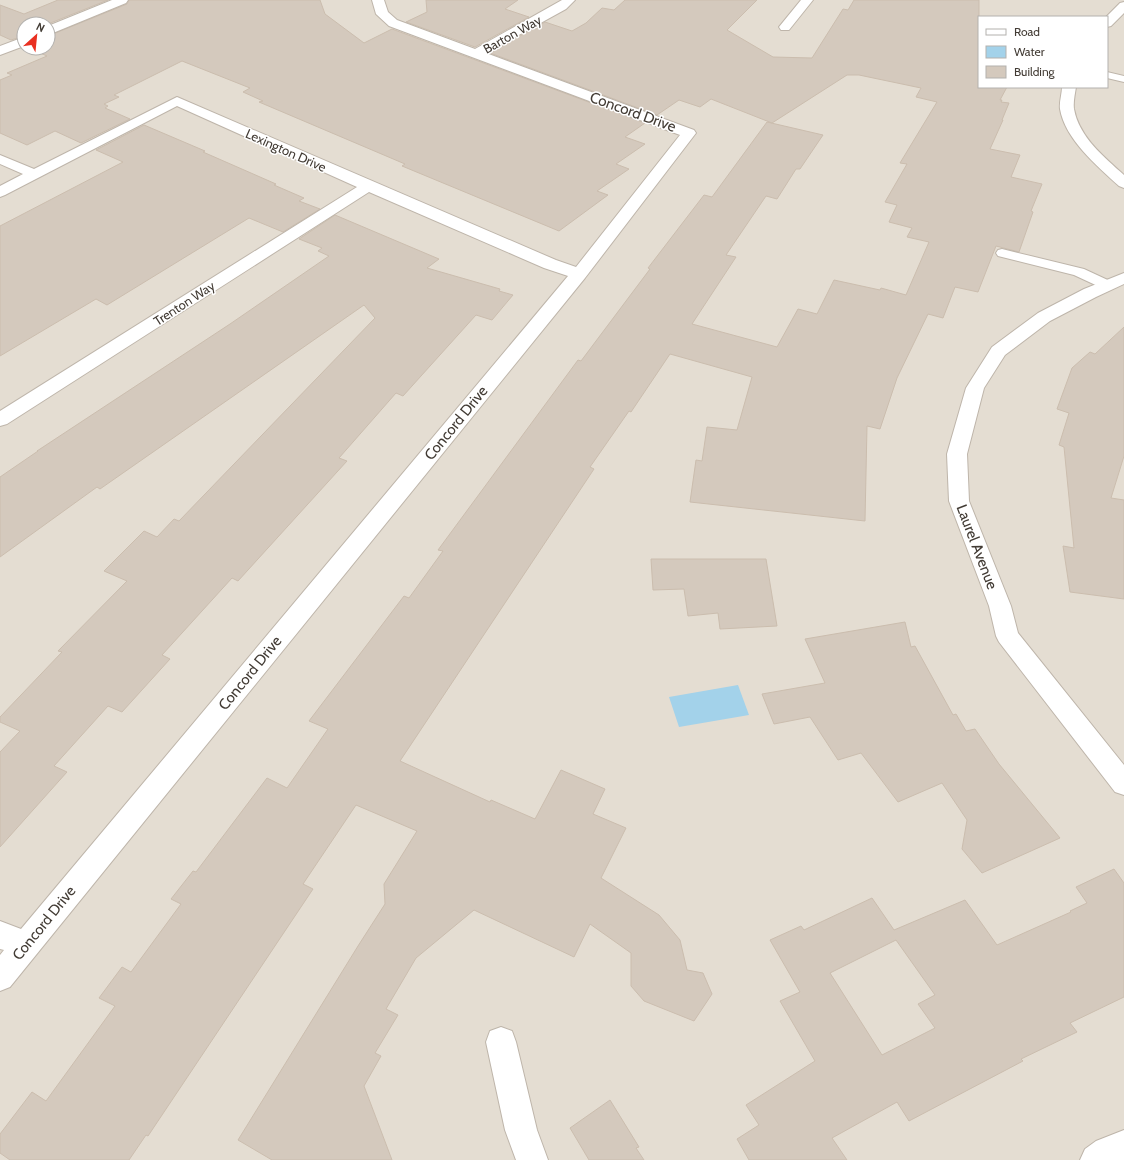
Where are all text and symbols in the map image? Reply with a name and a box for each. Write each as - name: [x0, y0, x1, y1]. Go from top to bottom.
- street label: Barton Way: [480, 11, 544, 57]
- north arrow: [16, 16, 56, 56]
- legend: [978, 16, 1108, 88]
- text: N: [34, 19, 47, 35]
- text: Road: [1014, 24, 1040, 39]
- text: Water: [1014, 44, 1045, 59]
- text: Building: [1014, 64, 1056, 79]
- street label: Concord Drive: [587, 88, 679, 136]
- street label: Lexington Drive: [243, 125, 329, 175]
- street label: Trenton Way: [150, 277, 218, 329]
- street label: Concord Drive: [421, 382, 492, 464]
- street label: Laurel Avenue: [953, 502, 1002, 592]
- street label: Concord Drive: [215, 632, 286, 714]
- street label: Concord Drive: [9, 882, 80, 964]

